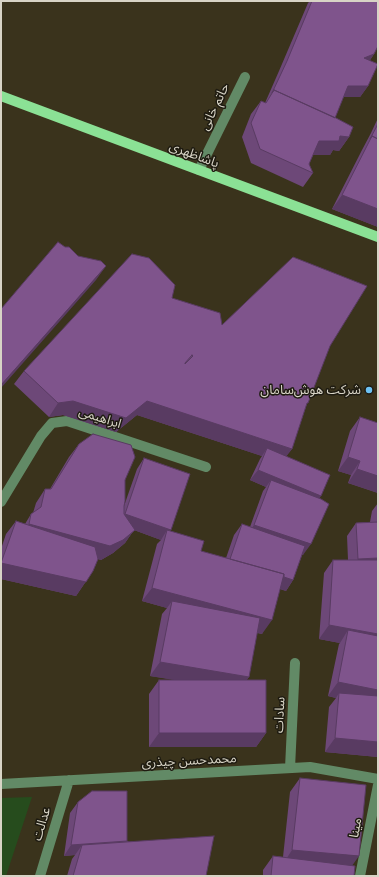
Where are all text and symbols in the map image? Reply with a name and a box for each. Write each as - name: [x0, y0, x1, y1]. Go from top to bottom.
- street label: حاتم خانی: [197, 81, 233, 133]
- street label: پاشاظهری: [167, 138, 221, 172]
- place label: شرکت هوش‌سامان: [260, 382, 361, 398]
- marker: شرکت هوش‌سامان: [364, 385, 374, 395]
- street label: ابراهیمی: [77, 404, 123, 432]
- street label: سادات: [271, 697, 289, 733]
- street label: محمدحسن چیذری: [141, 751, 237, 771]
- street label: عدالت: [30, 805, 54, 843]
- street label: مینا: [346, 817, 366, 839]

